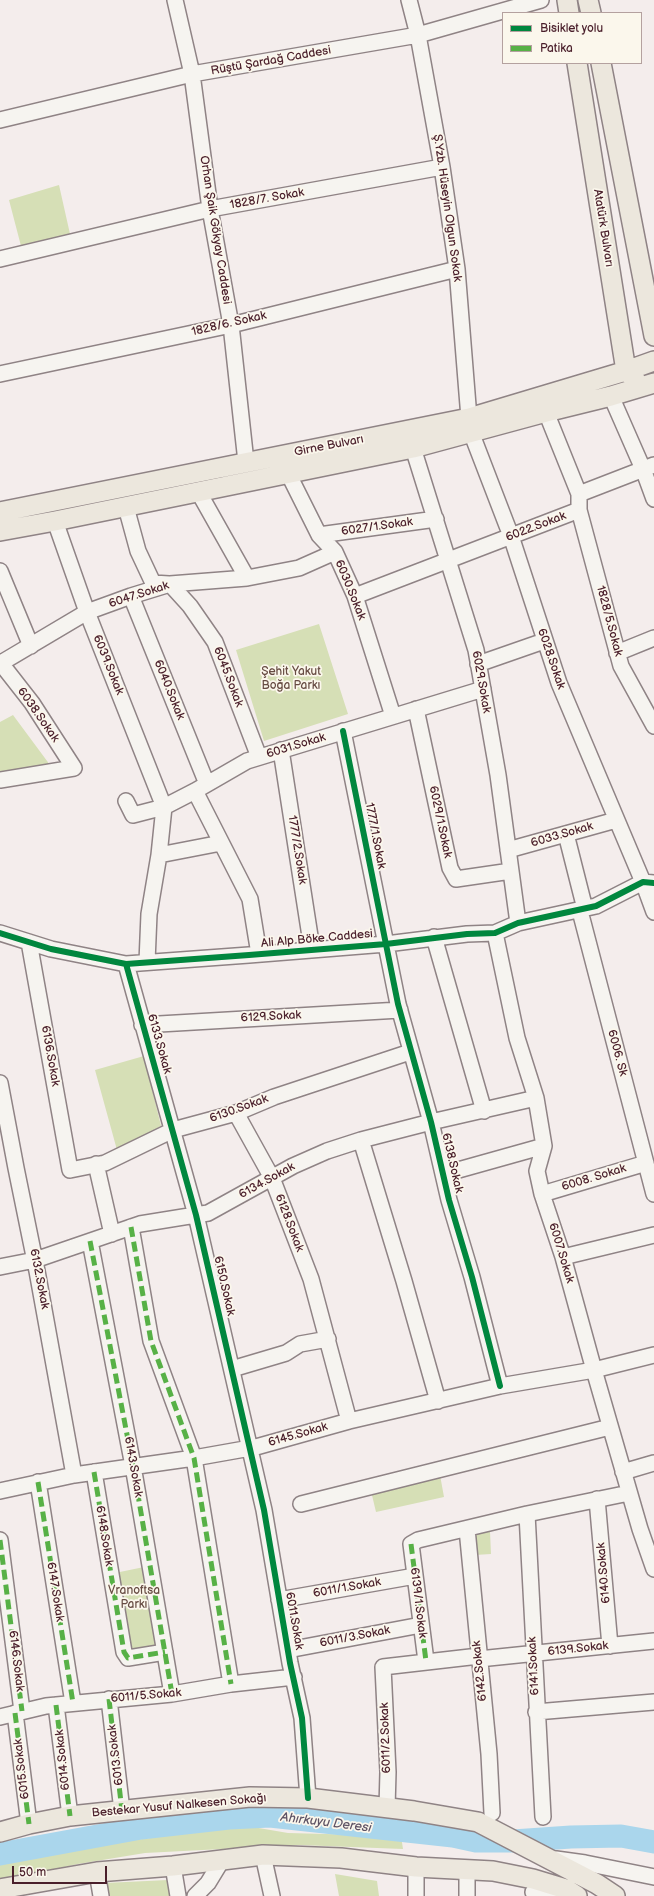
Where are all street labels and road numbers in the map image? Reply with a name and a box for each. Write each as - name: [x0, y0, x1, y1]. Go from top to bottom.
- street label: Rüştü Şardağ Caddesi: [210, 43, 332, 79]
- street label: Ş.Yzb. Hüseyin Olgun Sokak: [430, 133, 464, 283]
- street label: Orhan Şaik Gökyay Caddesi: [196, 155, 234, 305]
- street label: 1828/7. Sokak: [229, 185, 305, 213]
- street label: Atatürk Bulvarı: [590, 188, 616, 268]
- street label: 1828/6. Sokak: [190, 308, 268, 340]
- street label: Girne Bulvarı: [293, 432, 365, 460]
- street label: 6022.Sokak: [504, 509, 568, 545]
- street label: 6027/1.Sokak: [340, 515, 414, 539]
- street label: 6030.Sokak: [331, 558, 369, 622]
- street label: 6047.Sokak: [107, 579, 171, 611]
- street label: 1828/5.Sokak: [593, 584, 625, 658]
- street label: 6028.Sokak: [534, 627, 568, 691]
- street label: 6039.Sokak: [89, 633, 127, 697]
- street label: 6045.Sokak: [210, 645, 246, 709]
- street label: 6029.Sokak: [468, 650, 494, 714]
- street label: 6040.Sokak: [150, 658, 188, 722]
- street label: 6038.Sokak: [14, 685, 62, 745]
- street label: 6031.Sokak: [265, 730, 327, 762]
- street label: 6029/1.Sokak: [425, 785, 455, 859]
- street label: 1777/1.Sokak: [362, 802, 388, 870]
- street label: 1777/2.Sokak: [284, 815, 310, 885]
- street label: 6033.Sokak: [529, 819, 595, 851]
- street label: Ali Alp Böke Caddesi: [260, 927, 374, 951]
- street label: 6129.Sokak: [240, 1008, 302, 1026]
- street label: 6133.Sokak: [144, 1012, 174, 1076]
- street label: 6136.Sokak: [38, 1024, 62, 1088]
- street label: 6006. Sk: [604, 1028, 630, 1078]
- street label: 6130.Sokak: [208, 1092, 270, 1126]
- street label: 6138.Sokak: [438, 1132, 466, 1194]
- street label: 6134.Sokak: [237, 1160, 297, 1202]
- street label: 6008. Sokak: [560, 1161, 628, 1195]
- street label: 6128.Sokak: [271, 1192, 307, 1254]
- street label: 6007.Sokak: [545, 1221, 577, 1285]
- street label: 6132.Sokak: [26, 1248, 52, 1310]
- street label: 6150.Sokak: [210, 1255, 238, 1317]
- street label: 6145.Sokak: [267, 1420, 329, 1450]
- street label: 6143.Sokak: [121, 1435, 145, 1499]
- street label: 6148.Sokak: [92, 1505, 116, 1567]
- street label: 6140.Sokak: [594, 1542, 614, 1604]
- street label: 6147.Sokak: [43, 1561, 67, 1623]
- street label: 6139/1.Sokak: [407, 1567, 429, 1639]
- street label: 6011/1.Sokak: [312, 1575, 382, 1601]
- street label: 6011.Sokak: [282, 1591, 306, 1651]
- street label: 6011/3.Sokak: [319, 1623, 391, 1651]
- street label: 6146.Sokak: [5, 1630, 27, 1692]
- street label: 6141.Sokak: [525, 1636, 543, 1696]
- street label: 6139.Sokak: [547, 1639, 609, 1659]
- street label: 6142.Sokak: [470, 1640, 490, 1702]
- street label: 6011/5.Sokak: [110, 1686, 182, 1706]
- street label: 6011/2.Sokak: [378, 1702, 394, 1774]
- street label: 6013.Sokak: [105, 1724, 127, 1786]
- street label: 6014.Sokak: [53, 1729, 73, 1791]
- street label: 6015.Sokak: [11, 1738, 33, 1800]
- street label: Bestekar Yusuf Nalkesen Sokağı: [91, 1791, 267, 1821]

